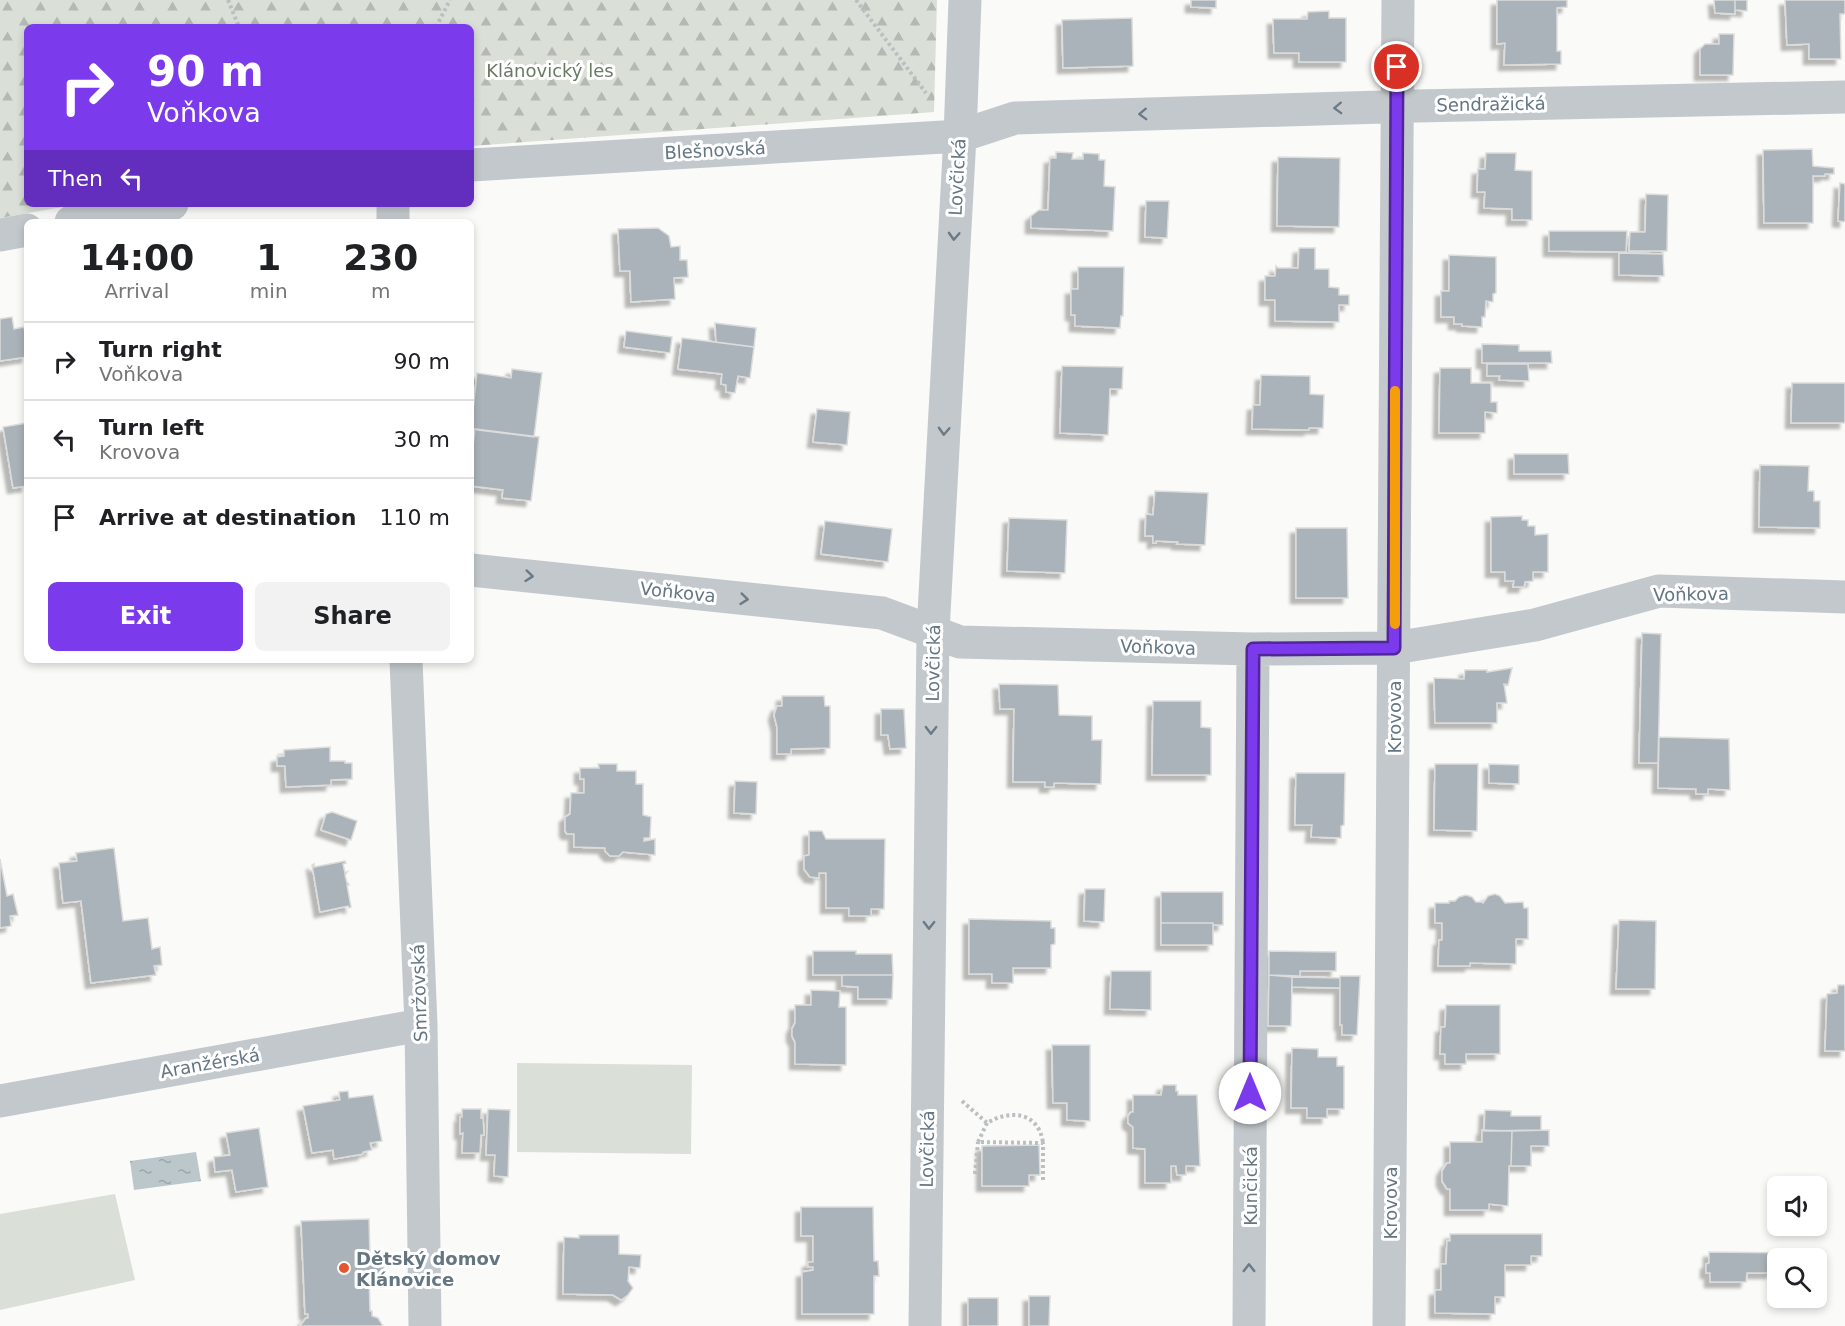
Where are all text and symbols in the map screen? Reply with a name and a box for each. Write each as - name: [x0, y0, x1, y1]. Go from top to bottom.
- pin: [1371, 41, 1422, 92]
- text: 90 m: [147, 47, 264, 96]
- icon: right: [48, 48, 126, 126]
- icon: arrive: [1380, 50, 1413, 83]
- park label: Klánovický les: [486, 60, 614, 81]
- street label: Sendražická: [1436, 93, 1546, 115]
- text: Voňkova: [147, 97, 261, 128]
- one-way arrow: [1333, 102, 1342, 114]
- one-way arrow: [1139, 107, 1148, 120]
- street label: Blešnovská: [664, 137, 766, 163]
- street label: Lovčická: [944, 138, 970, 216]
- icon: left: [115, 162, 148, 195]
- text: Then: [48, 166, 103, 191]
- one-way arrow: [948, 231, 961, 240]
- text: 14:00: [80, 237, 194, 278]
- text: 1: [256, 237, 281, 278]
- text: 230: [343, 237, 418, 278]
- text: Arrival: [104, 279, 169, 303]
- text: min: [250, 279, 288, 303]
- text: m: [371, 279, 391, 303]
- text: Turn right: [99, 337, 222, 362]
- icon: right: [48, 345, 81, 378]
- text: 90 m: [394, 349, 450, 374]
- text: Voňkova: [99, 362, 183, 386]
- text: Turn left: [99, 415, 204, 440]
- icon: left: [48, 423, 81, 456]
- one-way arrow: [937, 426, 950, 435]
- text: 30 m: [394, 427, 450, 452]
- text: Krovova: [99, 440, 180, 464]
- icon: arrive: [48, 501, 81, 534]
- text: Arrive at destination: [99, 505, 356, 530]
- text: 110 m: [380, 505, 450, 530]
- one-way arrow: [525, 570, 534, 582]
- street label: Voňkova: [639, 578, 717, 606]
- button: Exit: [48, 582, 243, 651]
- button: Share: [255, 582, 450, 651]
- street label: Voňkova: [1653, 583, 1729, 605]
- one-way arrow: [739, 592, 749, 605]
- street label: Lovčická: [922, 624, 944, 702]
- street label: Voňkova: [1120, 635, 1196, 659]
- street label: Krovova: [1384, 680, 1405, 754]
- one-way arrow: [925, 726, 938, 735]
- one-way arrow: [923, 921, 935, 930]
- street label: Smržovská: [407, 944, 431, 1042]
- street label: Aranžérská: [159, 1044, 261, 1082]
- position arrow: [1218, 1061, 1282, 1125]
- street label: Lovčická: [916, 1110, 938, 1188]
- street label: Kunčická: [1240, 1146, 1261, 1226]
- street label: Krovova: [1380, 1166, 1401, 1240]
- map controls: [1767, 1176, 1827, 1308]
- button: sound: [1767, 1176, 1827, 1236]
- place label: Dětský domov Klánovice: [356, 1248, 501, 1290]
- button: search: [1767, 1248, 1827, 1308]
- marker: Dětský domov Klánovice: [337, 1261, 351, 1275]
- one-way arrow: [1243, 1263, 1255, 1272]

